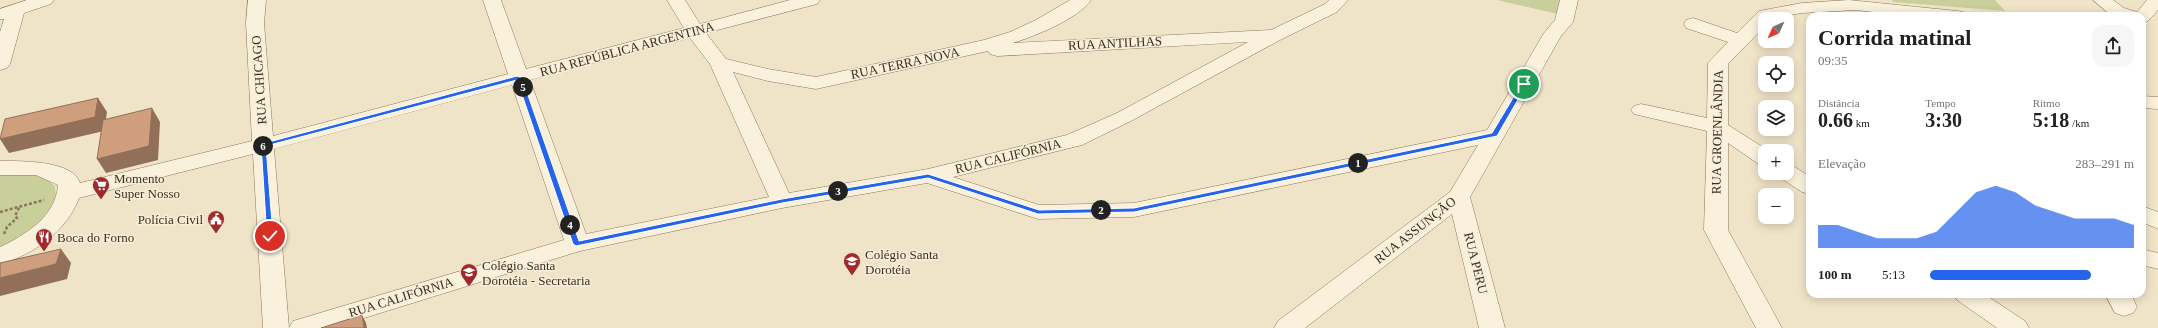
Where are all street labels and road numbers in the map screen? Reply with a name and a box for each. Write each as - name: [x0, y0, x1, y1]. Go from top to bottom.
- street label: RUA REPÚBLICA ARGENTINA: [538, 18, 716, 80]
- street label: RUA ANTILHAS: [1068, 33, 1162, 53]
- street label: RUA CHICAGO: [248, 35, 270, 125]
- street label: RUA TERRA NOVA: [849, 44, 961, 82]
- street label: RUA GROENLÂNDIA: [1708, 69, 1726, 194]
- street label: RUA CALIFÓRNIA: [953, 135, 1063, 176]
- street label: RUA ASSUNÇÃO: [1371, 194, 1459, 266]
- street label: RUA PERU: [1461, 231, 1491, 296]
- street label: RUA CALIFÓRNIA: [347, 274, 456, 320]

